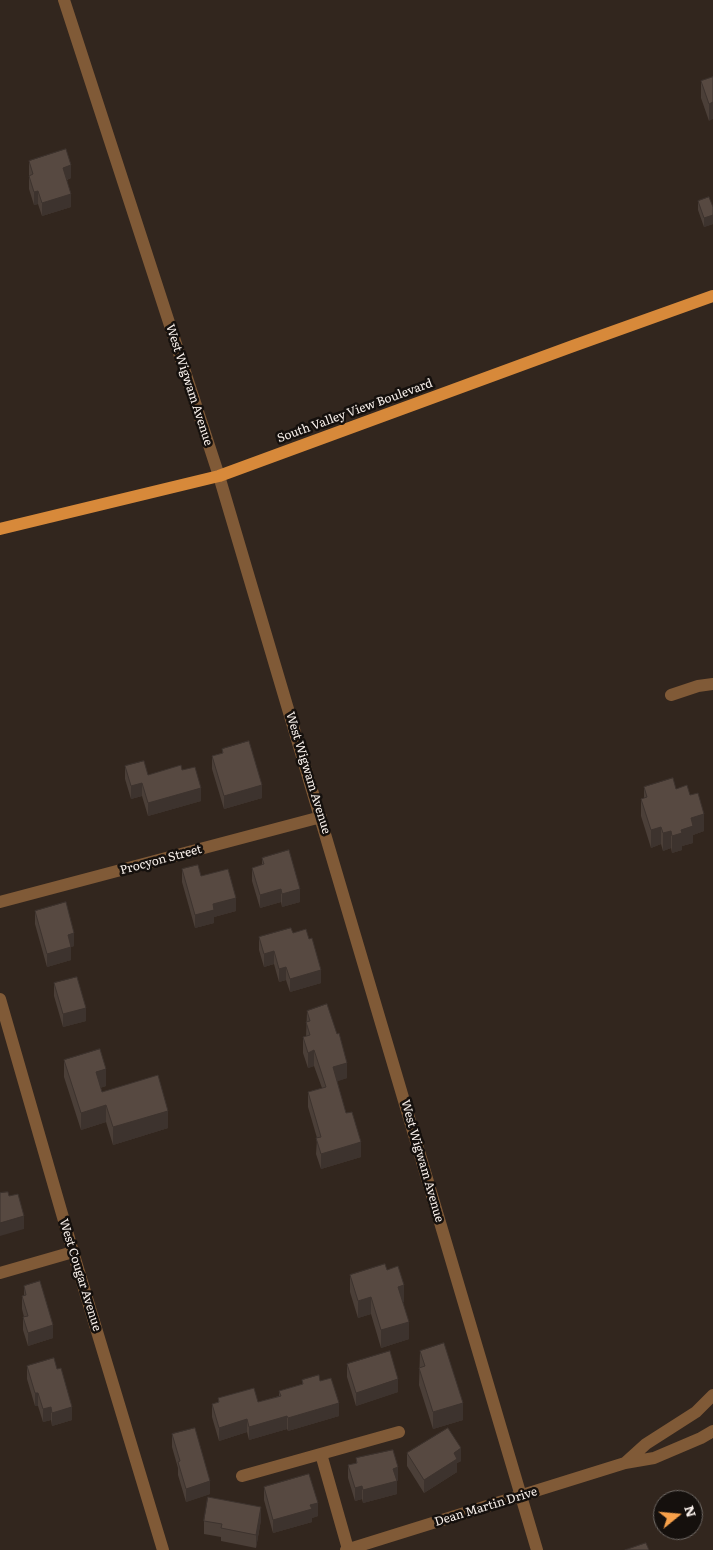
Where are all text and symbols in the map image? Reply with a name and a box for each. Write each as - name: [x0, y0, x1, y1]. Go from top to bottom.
- street label: West Wigwam Avenue: [163, 322, 215, 448]
- street label: South Valley View Boulevard: [275, 376, 435, 446]
- street label: West Wigwam Avenue: [283, 710, 333, 836]
- street label: Procyon Street: [119, 842, 203, 878]
- street label: West Wigwam Avenue: [398, 1098, 446, 1224]
- street label: West Cougar Avenue: [56, 1217, 104, 1333]
- street label: Dean Martin Drive: [433, 1485, 539, 1529]
- north arrow: [653, 1490, 703, 1540]
- text: N: [680, 1502, 703, 1519]

